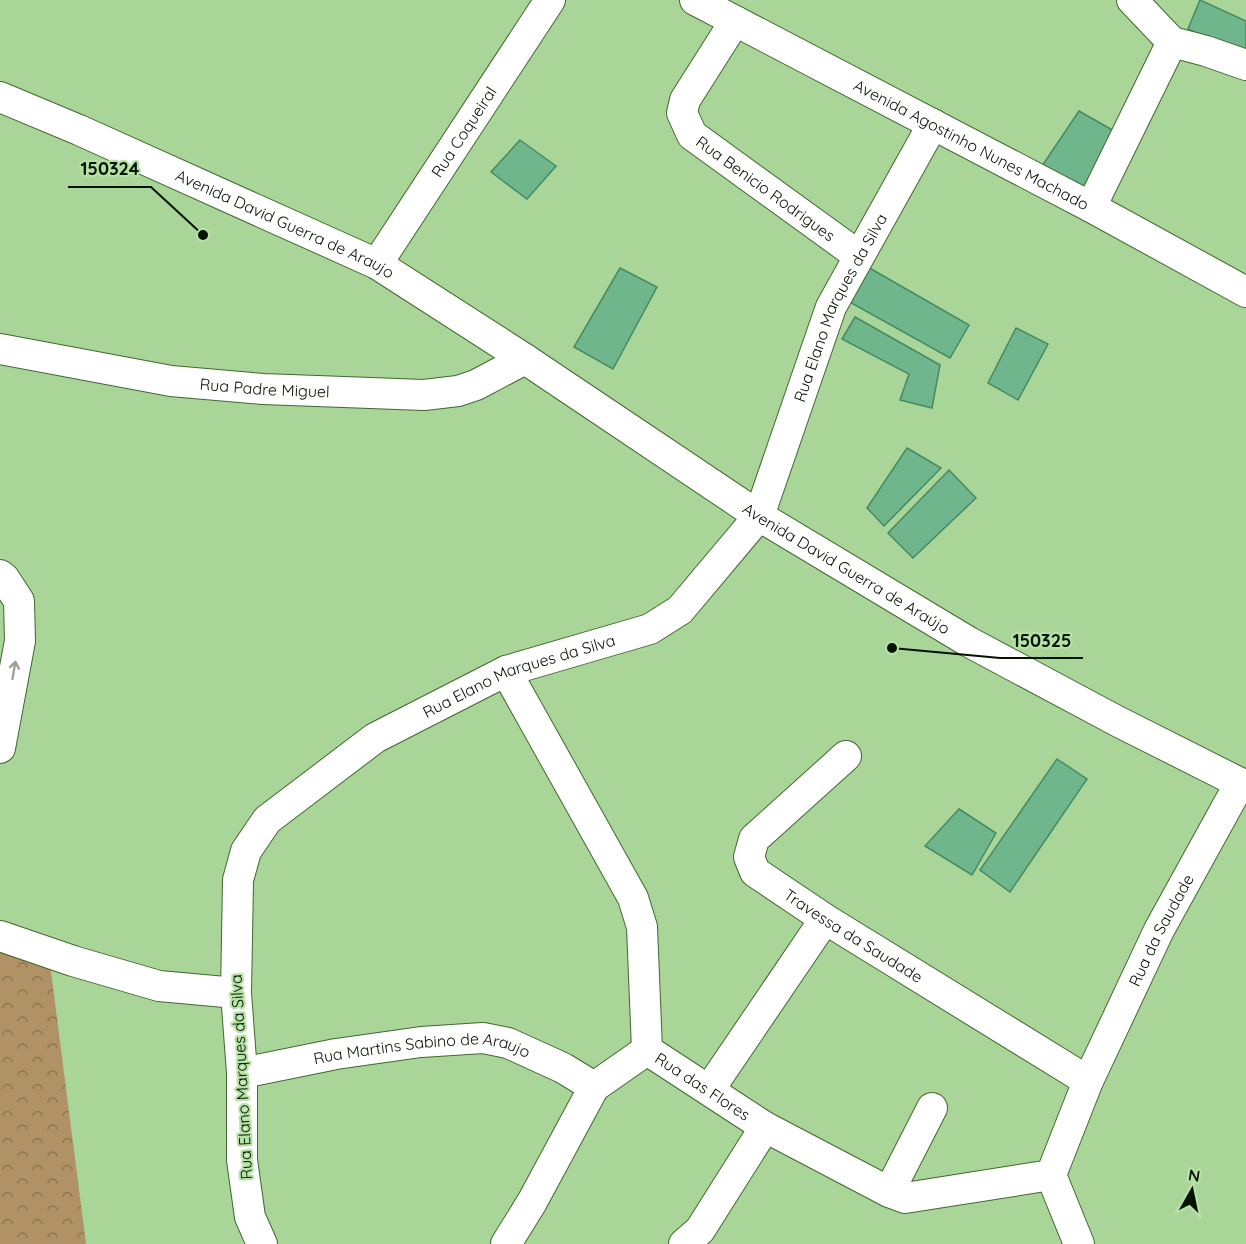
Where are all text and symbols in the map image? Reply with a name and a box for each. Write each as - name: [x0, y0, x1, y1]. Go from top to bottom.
- street label: Avenida Agostinho Nunes Machado: [850, 75, 1093, 214]
- street label: Rua Coqueiral: [427, 83, 501, 181]
- street label: Rua Benicio Rodrigues: [692, 131, 839, 245]
- callout: 150324: [68, 151, 151, 187]
- text: 150324: [81, 157, 140, 180]
- street label: Avenida David Guerra de Araujo: [173, 165, 398, 283]
- street label: Rua Elano Marques da Silva: [789, 210, 891, 405]
- street label: Rua Padre Miguel: [199, 374, 330, 401]
- street label: Avenida David Guerra de Araújo: [739, 498, 954, 638]
- callout: 150325: [1000, 622, 1083, 658]
- text: 150325: [1013, 629, 1071, 652]
- street label: Rua Elano Marques da Silva: [419, 630, 617, 722]
- one-way arrow: [9, 661, 20, 680]
- street label: Rua da Saudade: [1124, 871, 1198, 989]
- street label: Travessa da Saudade: [780, 884, 927, 987]
- street label: Rua Elano Marques da Silva: [226, 974, 256, 1180]
- street label: Rua Martins Sabino de Araujo: [312, 1028, 534, 1068]
- street label: Rua das Flores: [651, 1048, 754, 1125]
- north arrow: [1162, 1160, 1222, 1220]
- text: N: [1187, 1164, 1202, 1186]

